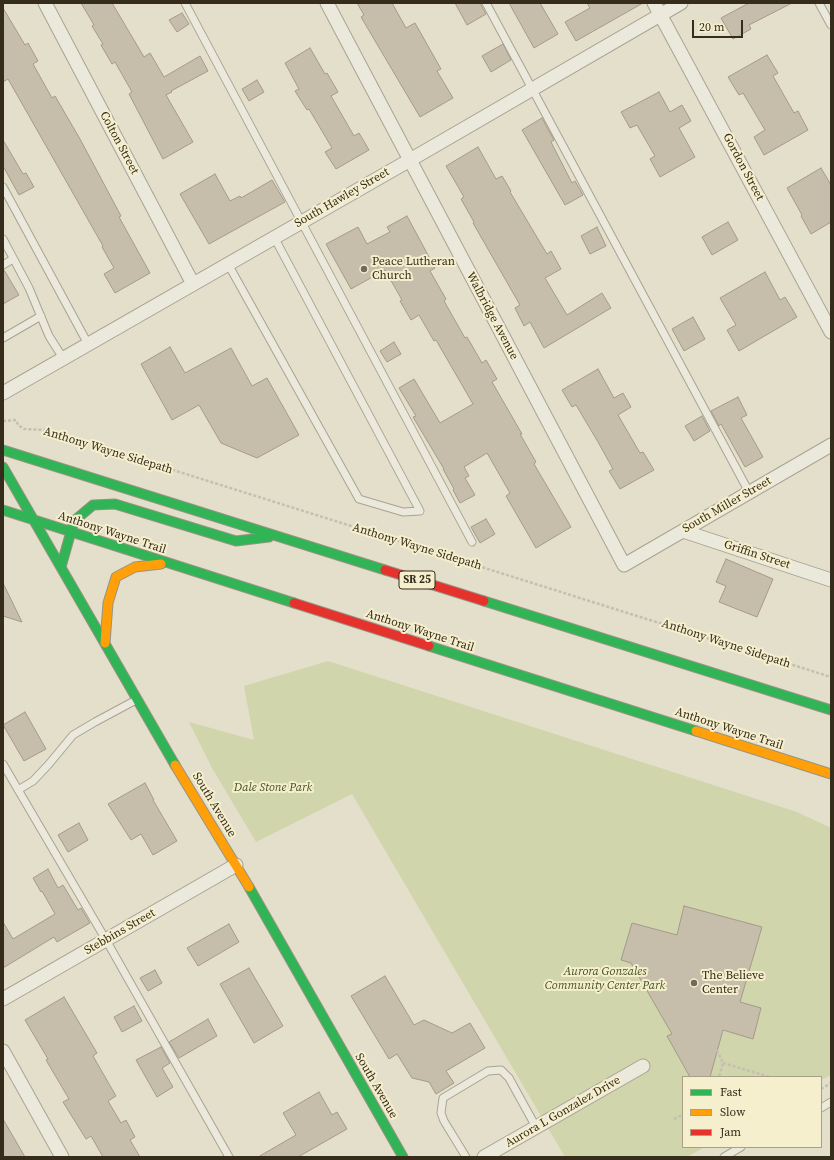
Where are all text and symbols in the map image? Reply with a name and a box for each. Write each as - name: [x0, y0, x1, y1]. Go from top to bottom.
- scale bar: [694, 12, 745, 38]
- text: 20 m: [699, 19, 725, 35]
- street label: Colton Street: [96, 109, 142, 177]
- street label: Gordon Street: [719, 131, 767, 203]
- street label: South Hawley Street: [292, 165, 392, 231]
- place label: Peace Lutheran Church: [372, 255, 455, 283]
- marker: Peace Lutheran Church: [359, 264, 369, 274]
- street label: Walbridge Avenue: [463, 270, 521, 362]
- street label: Anthony Wayne Sidepath: [42, 424, 174, 478]
- street label: South Miller Street: [680, 474, 774, 536]
- street label: Anthony Wayne Trail: [56, 509, 168, 557]
- street label: Anthony Wayne Sidepath: [351, 520, 483, 574]
- street label: Griffin Street: [722, 538, 792, 572]
- road number: SR 25: [399, 571, 435, 589]
- street label: Anthony Wayne Trail: [364, 607, 476, 655]
- street label: Anthony Wayne Sidepath: [660, 616, 792, 672]
- street label: Anthony Wayne Trail: [673, 705, 785, 753]
- street label: South Avenue: [189, 770, 239, 840]
- park label: Dale Stone Park: [234, 781, 312, 795]
- street label: Stebbins Street: [82, 906, 158, 958]
- park label: Aurora Gonzales Community Center Park: [545, 965, 665, 993]
- place label: The Believe Center: [702, 969, 764, 997]
- marker: The Believe Center: [689, 978, 699, 988]
- street label: South Avenue: [352, 1051, 400, 1121]
- street label: Aurora L Gonzalez Drive: [503, 1073, 623, 1151]
- legend: [682, 1076, 822, 1148]
- text: Fast: [720, 1084, 742, 1100]
- text: Slow: [720, 1104, 745, 1120]
- text: Jam: [720, 1124, 741, 1140]

